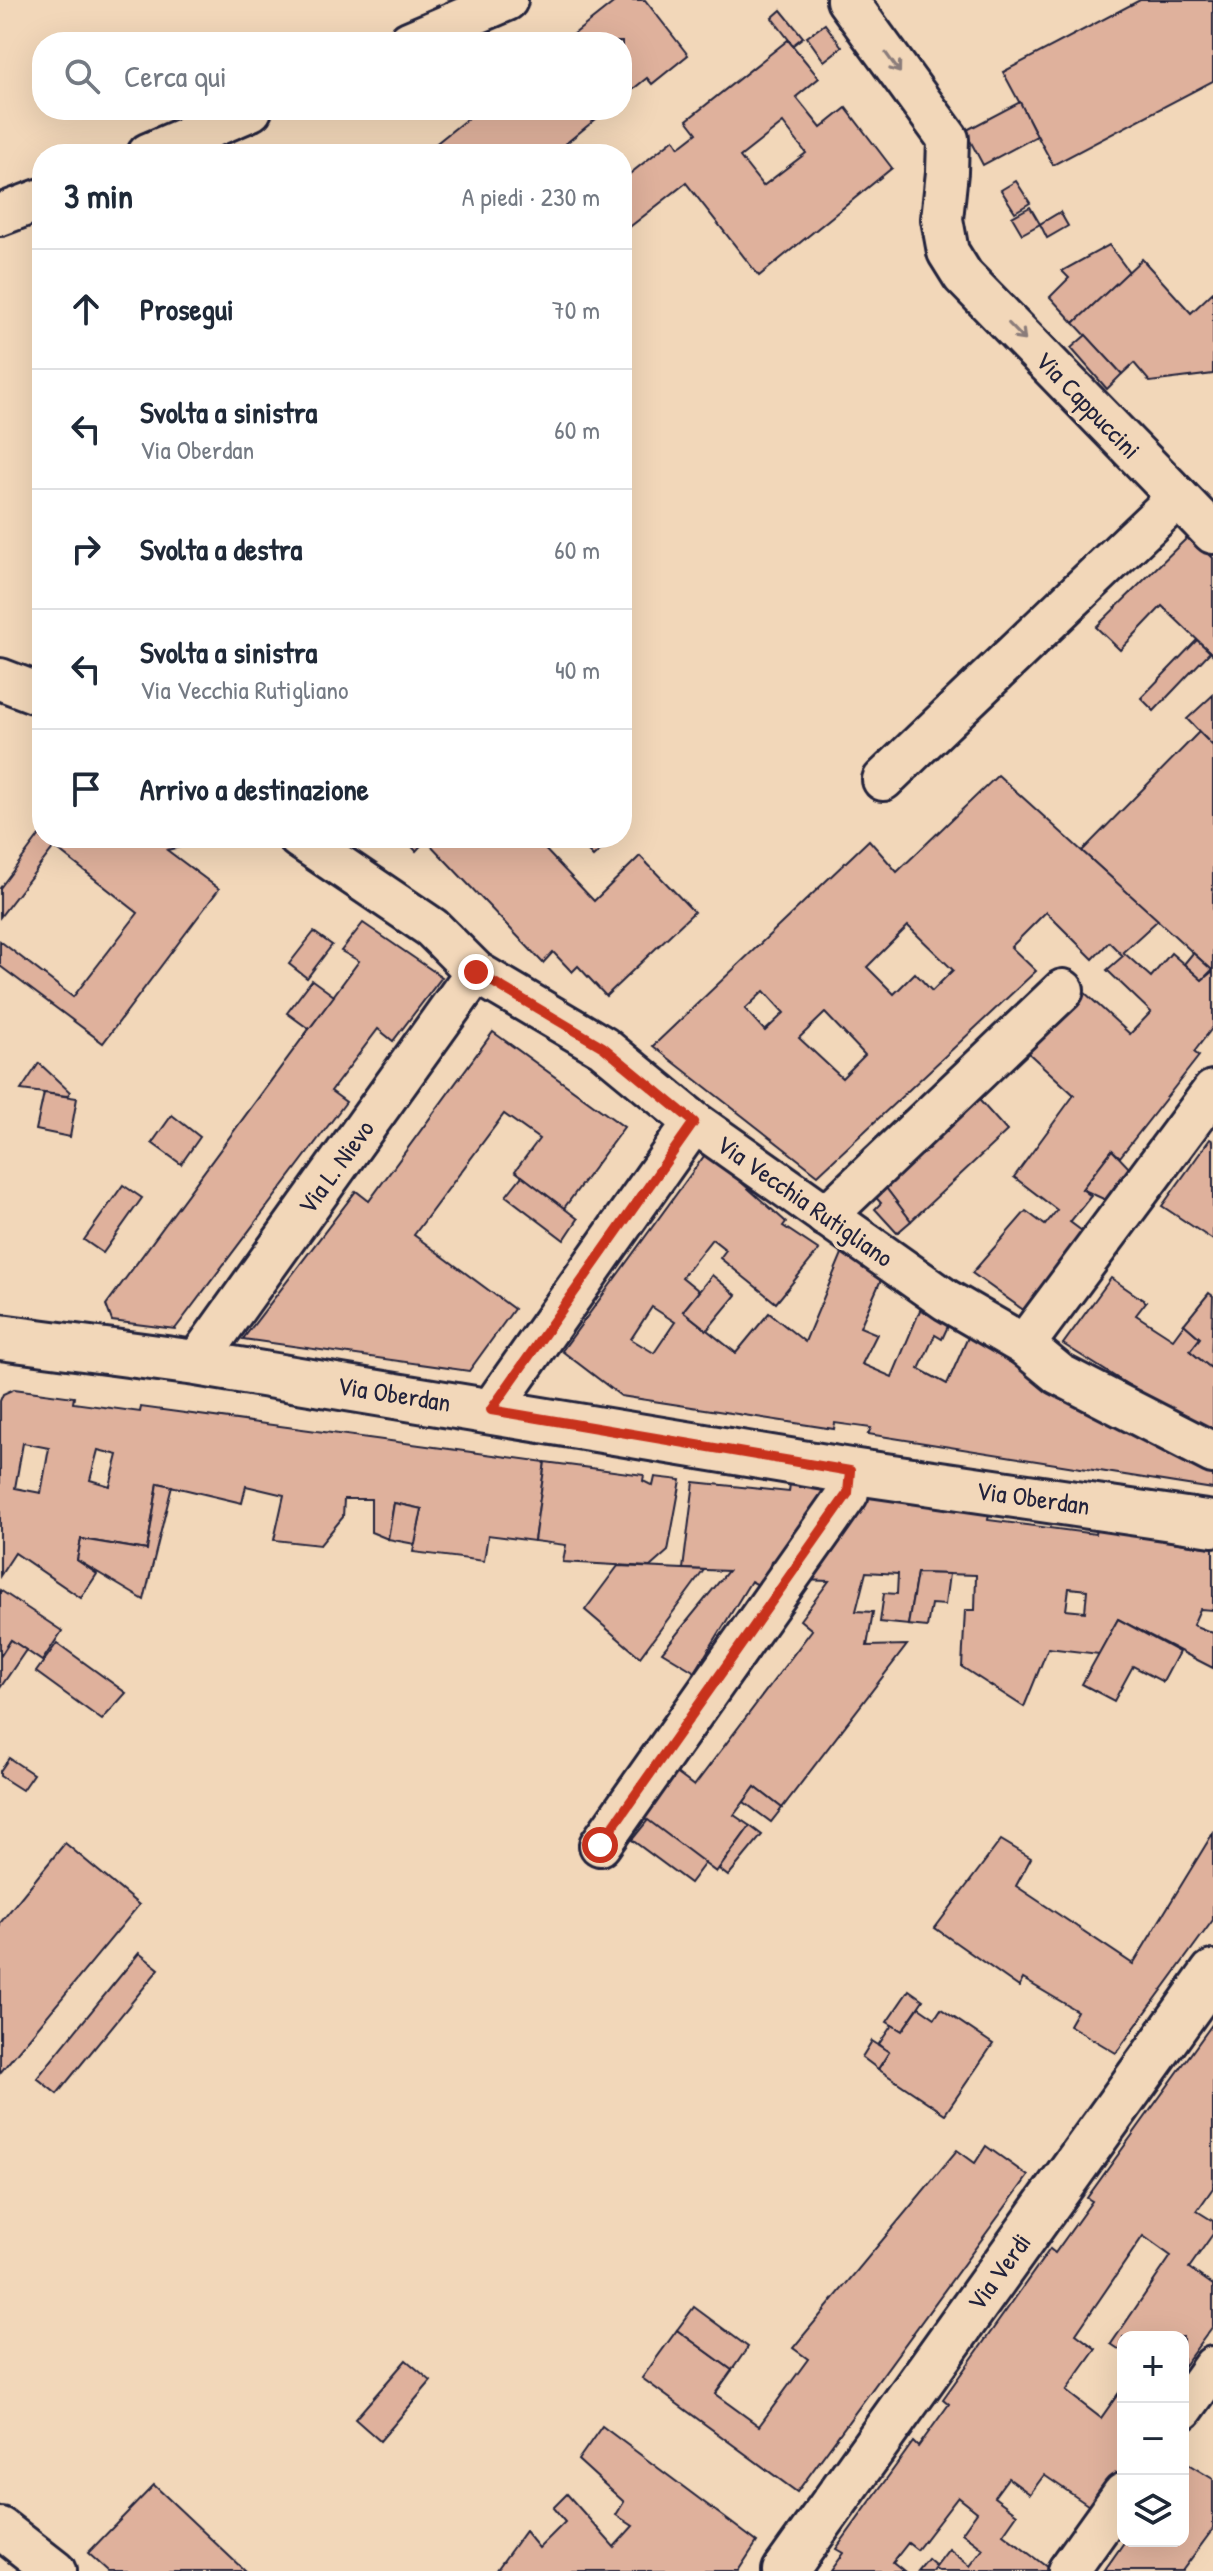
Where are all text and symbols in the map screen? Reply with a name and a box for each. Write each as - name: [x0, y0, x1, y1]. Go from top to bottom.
- search box: [32, 32, 632, 120]
- one-way arrow: [884, 52, 901, 73]
- icon: search: [60, 54, 104, 98]
- text: Cerca qui: [124, 56, 227, 96]
- text: 3 min: [64, 173, 133, 219]
- text: A piedi · 230 m: [462, 179, 600, 214]
- icon: ahead: [64, 287, 108, 331]
- text: Prosegui: [140, 289, 234, 329]
- text: 70 m: [552, 292, 600, 327]
- one-way arrow: [1007, 322, 1026, 341]
- street label: Via Cappuccini: [1028, 343, 1149, 466]
- text: Svolta a sinistra: [140, 392, 317, 432]
- icon: left: [64, 407, 108, 451]
- text: 60 m: [554, 412, 600, 447]
- text: Via Oberdan: [140, 432, 254, 467]
- icon: right: [64, 527, 108, 571]
- text: Svolta a destra: [140, 529, 302, 569]
- text: 60 m: [554, 532, 600, 567]
- text: Svolta a sinistra: [140, 632, 317, 672]
- icon: left: [64, 647, 108, 691]
- text: 40 m: [555, 652, 600, 687]
- text: Via Vecchia Rutigliano: [140, 672, 348, 707]
- icon: arrive: [64, 767, 108, 811]
- text: Arrivo a destinazione: [140, 769, 369, 809]
- route end: [458, 954, 494, 990]
- street label: Via L. Nievo: [289, 1112, 382, 1221]
- street label: Via Vecchia Rutigliano: [710, 1126, 901, 1275]
- street label: Via Oberdan: [335, 1367, 453, 1420]
- street label: Via Oberdan: [974, 1472, 1092, 1523]
- route start: [582, 1827, 618, 1863]
- street label: Via Verdi: [959, 2226, 1038, 2317]
- map controls: [1117, 2331, 1189, 2547]
- button: +: [1117, 2331, 1189, 2403]
- button: −: [1117, 2403, 1189, 2475]
- button: layers: [1117, 2475, 1189, 2547]

